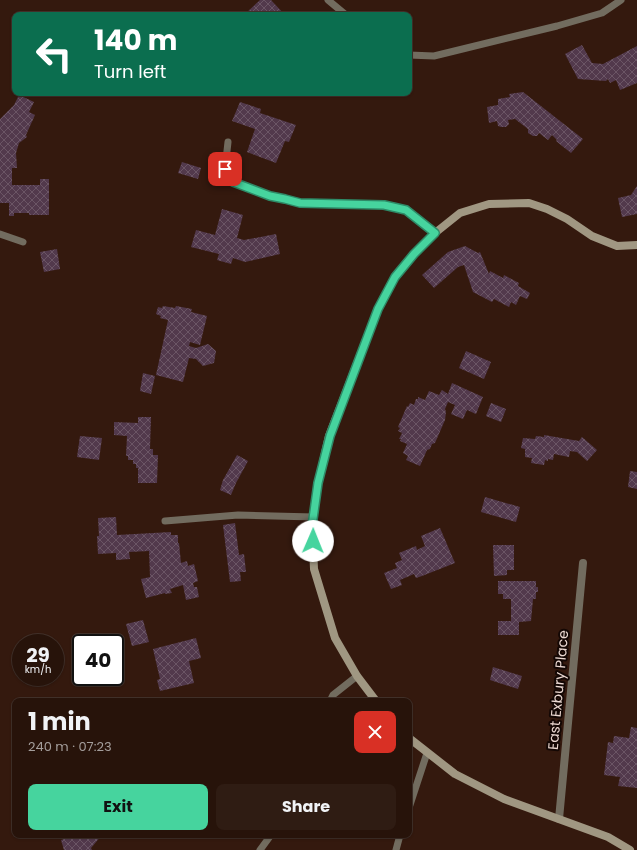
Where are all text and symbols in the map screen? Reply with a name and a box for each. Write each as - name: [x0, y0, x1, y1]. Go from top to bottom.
- text: 140 m: [94, 21, 177, 60]
- icon: left: [28, 28, 80, 80]
- text: Turn left: [94, 59, 166, 84]
- pin: [208, 152, 242, 186]
- icon: arrive: [214, 158, 236, 180]
- position arrow: [292, 520, 334, 562]
- street label: East Exbury Place: [543, 629, 573, 751]
- speed limit sign: 40: [72, 634, 124, 686]
- text: 29: [26, 641, 50, 669]
- text: km/h: [25, 662, 51, 677]
- text: 1 min: [28, 705, 91, 738]
- button: close: [354, 711, 396, 753]
- text: 240 m · 07:23: [28, 737, 112, 756]
- button: Exit: [28, 784, 208, 830]
- button: Share: [216, 784, 396, 830]

